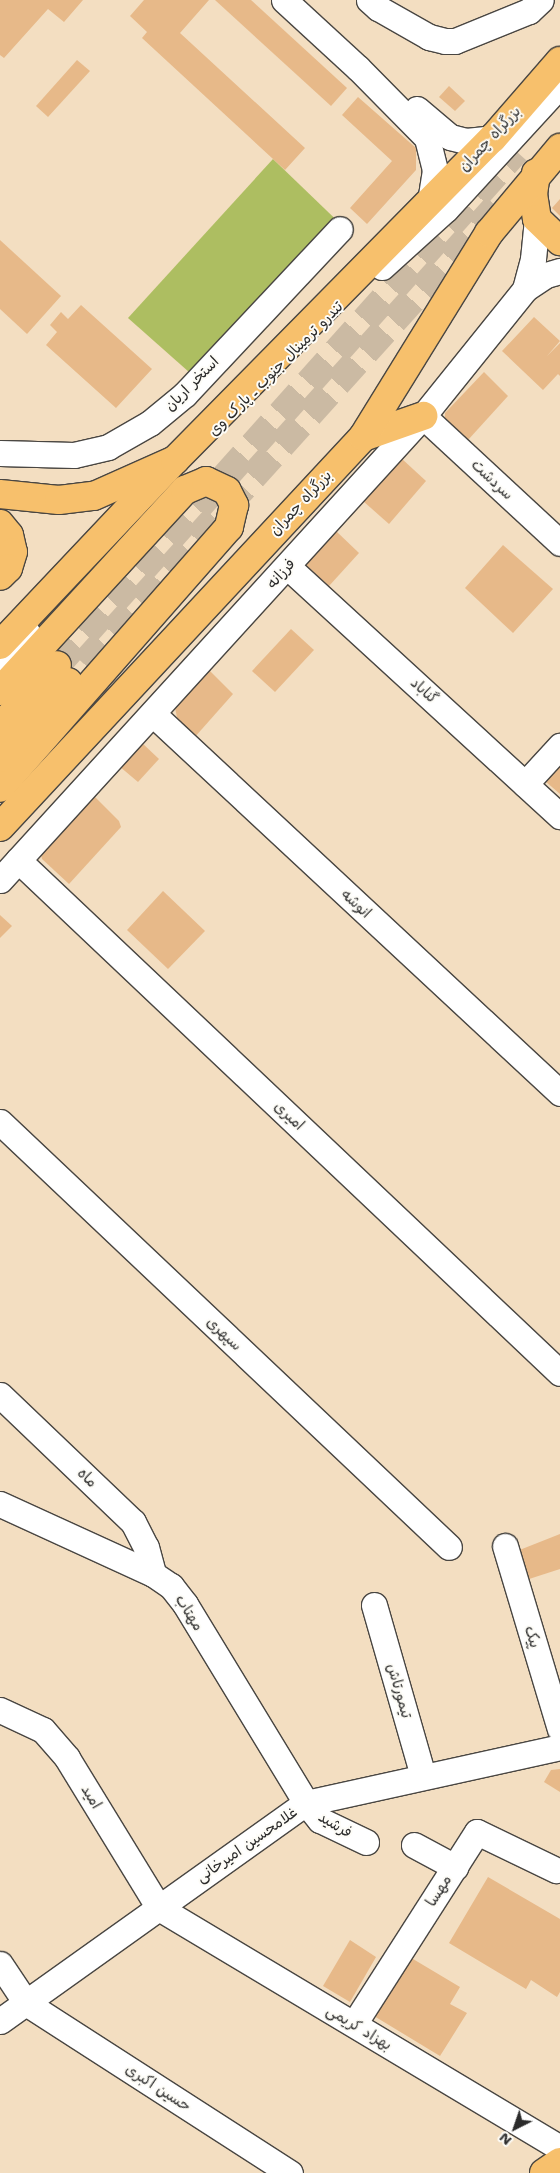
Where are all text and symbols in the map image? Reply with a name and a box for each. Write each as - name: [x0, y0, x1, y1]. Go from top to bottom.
- street label: بزرگراه چمران: [455, 103, 525, 175]
- street label: تندرو ترمینال جنوب ـ پارک وی: [205, 298, 347, 440]
- street label: استخر اریان: [161, 353, 223, 415]
- street label: سردشت: [467, 456, 517, 504]
- street label: بزرگراه چمران: [266, 467, 336, 539]
- street label: فرزانه: [263, 555, 299, 593]
- street label: گناباد: [407, 674, 441, 708]
- street label: انوشه: [337, 886, 375, 922]
- street label: امیری: [270, 1098, 308, 1134]
- street label: سپهری: [203, 1313, 245, 1355]
- street label: ماه: [73, 1464, 101, 1492]
- street label: مهتاب: [171, 1592, 207, 1634]
- street label: پیک: [520, 1624, 544, 1650]
- street label: تیمورتاش: [383, 1661, 415, 1721]
- street label: امید: [77, 1782, 105, 1812]
- street label: غلامحسین امیرخانی: [193, 1803, 301, 1887]
- street label: فرشید: [315, 1808, 355, 1842]
- street label: مهسا: [422, 1872, 456, 1910]
- street label: بهزاد کریمی: [323, 2001, 395, 2055]
- street label: حسین اکبری: [122, 2060, 194, 2116]
- north arrow: [490, 2103, 540, 2153]
- text: N: [495, 2129, 515, 2150]

